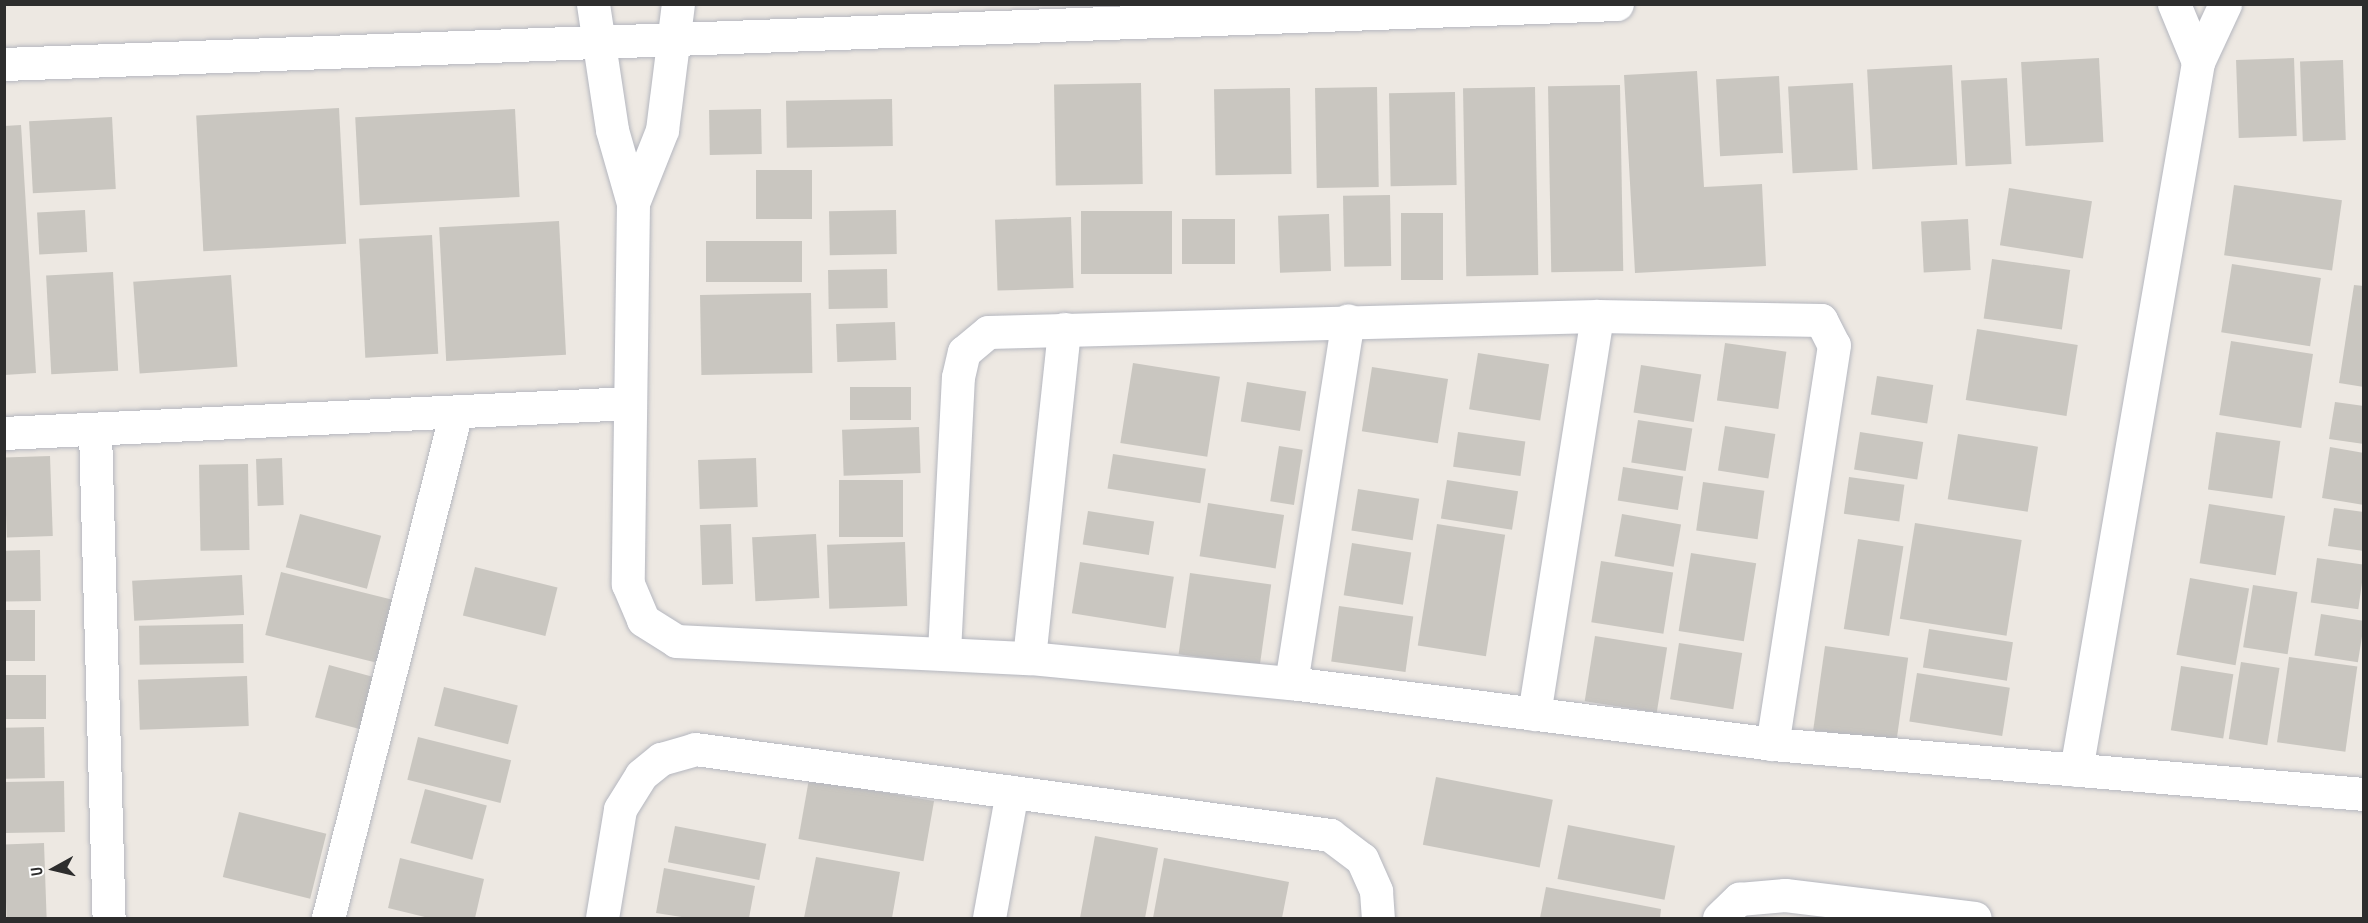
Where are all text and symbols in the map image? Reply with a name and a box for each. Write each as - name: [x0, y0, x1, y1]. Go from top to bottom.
- north arrow: [24, 839, 84, 899]
- text: U: [26, 866, 47, 877]

